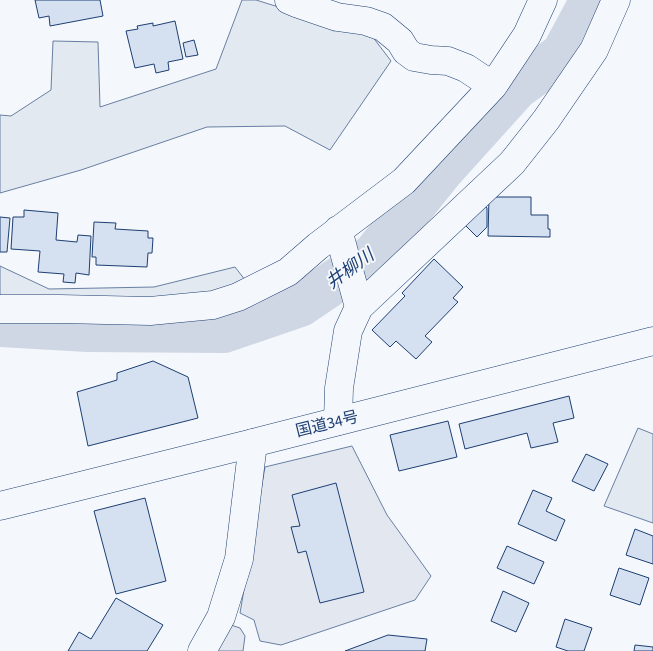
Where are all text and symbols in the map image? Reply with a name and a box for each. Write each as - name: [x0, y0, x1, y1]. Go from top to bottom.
- water label: 井柳川: [321, 242, 381, 295]
- street label: 国道34号: [293, 406, 361, 442]

